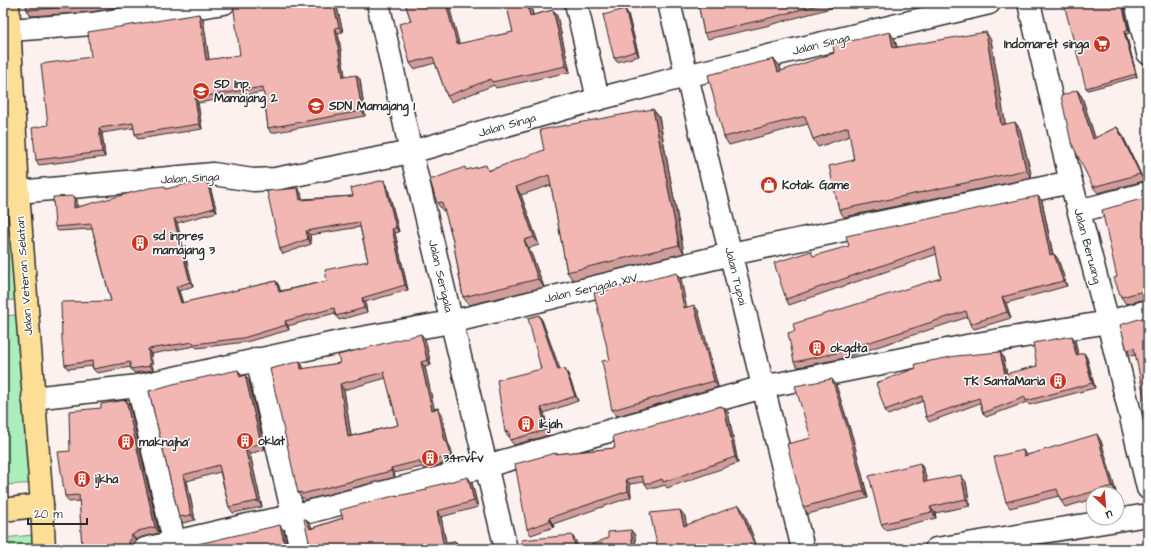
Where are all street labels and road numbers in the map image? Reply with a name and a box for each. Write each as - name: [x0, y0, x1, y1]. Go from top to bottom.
- street label: Jalan Singa: [790, 29, 852, 61]
- street label: Jalan Singa: [476, 109, 538, 143]
- street label: Jalan Singa: [160, 168, 220, 190]
- street label: Jalan Beruang: [1068, 207, 1106, 286]
- street label: Jalan Veteran Selatan: [12, 216, 37, 336]
- street label: Jalan Serigala: [423, 238, 457, 314]
- street label: Jalan Tupai: [720, 245, 751, 307]
- street label: Jalan Serigala XIV: [543, 269, 640, 308]

